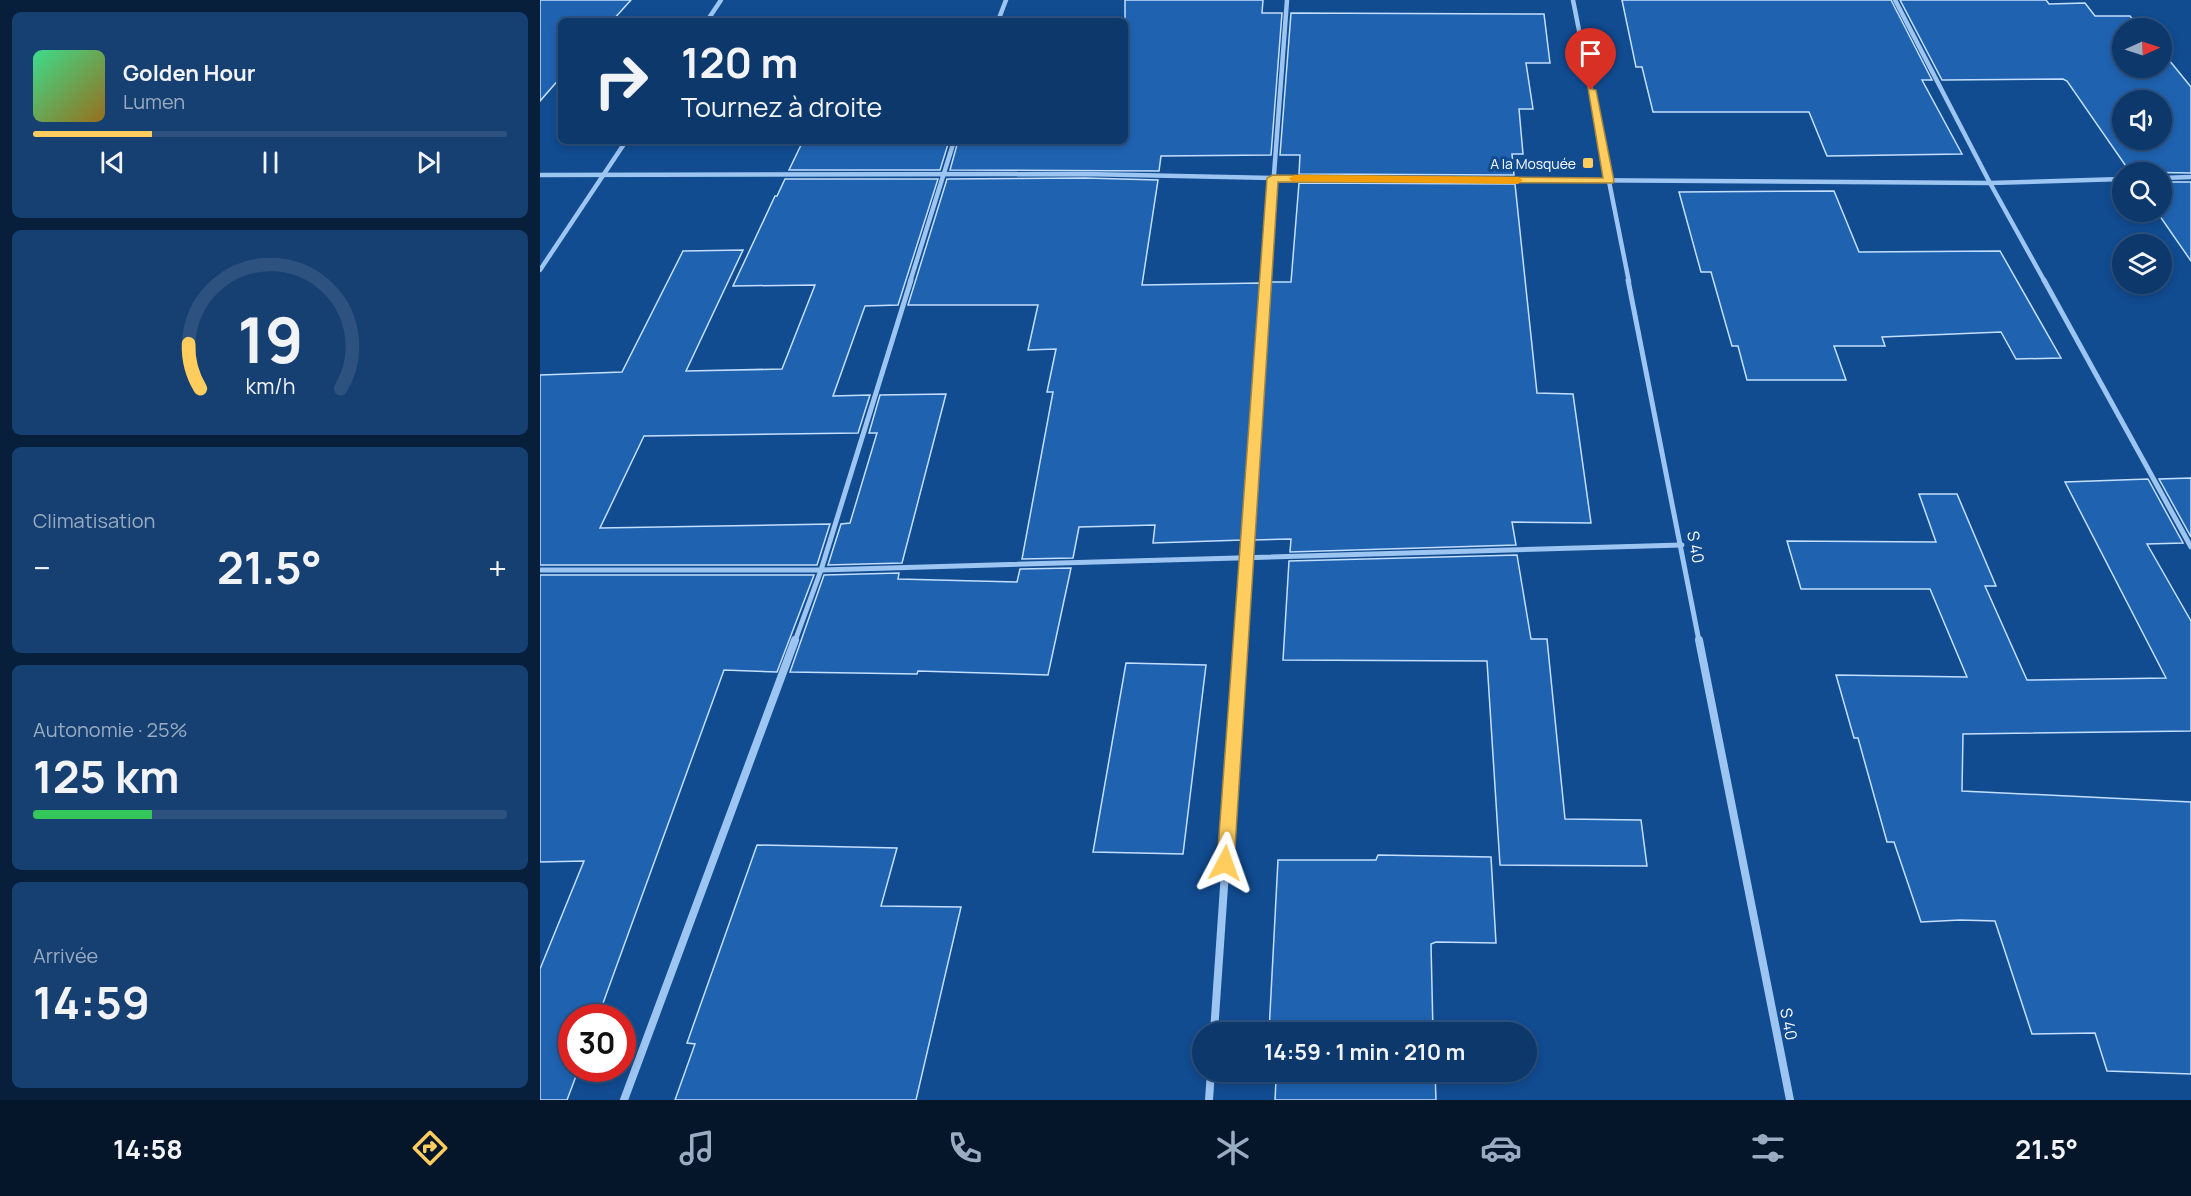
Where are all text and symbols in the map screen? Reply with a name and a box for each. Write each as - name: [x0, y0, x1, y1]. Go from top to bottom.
- north arrow: [2112, 18, 2172, 78]
- map controls: [2112, 18, 2172, 294]
- pin: [1565, 28, 1616, 90]
- text: 120 m: [681, 33, 798, 91]
- icon: arrive: [1574, 37, 1607, 70]
- icon: right: [582, 42, 660, 120]
- text: Golden Hour: [123, 58, 256, 88]
- text: Lumen: [123, 88, 185, 115]
- text: Tournez à droite: [681, 88, 882, 125]
- button: sound: [2112, 90, 2172, 150]
- icon: previous: [96, 146, 129, 179]
- icon: pause: [254, 146, 287, 179]
- icon: next: [412, 146, 445, 179]
- place label: A la Mosquée: [1490, 154, 1576, 173]
- marker: A la Mosquée: [1581, 156, 1595, 170]
- button: search: [2112, 162, 2172, 222]
- button: layers: [2112, 234, 2172, 294]
- text: 19: [237, 297, 303, 383]
- text: km/h: [245, 372, 295, 401]
- text: Climatisation: [33, 507, 155, 534]
- street label: S 40: [1682, 529, 1710, 565]
- text: 21.5°: [217, 536, 322, 598]
- text: −: [33, 545, 51, 590]
- text: +: [488, 545, 507, 590]
- text: Autonomie · 25%: [33, 716, 187, 743]
- text: 125 km: [33, 745, 180, 807]
- position arrow: [1193, 831, 1257, 895]
- text: Arrivée: [33, 942, 98, 969]
- text: 14:59: [33, 971, 150, 1033]
- speed limit sign: 30: [558, 1004, 636, 1082]
- street label: S 40: [1775, 1006, 1803, 1042]
- text: 14:59 · 1 min · 210 m: [1264, 1037, 1465, 1067]
- icon: directions: [409, 1127, 451, 1169]
- icon: music: [676, 1127, 718, 1169]
- icon: phone: [944, 1127, 986, 1169]
- icon: climate: [1212, 1127, 1254, 1169]
- icon: car: [1480, 1127, 1522, 1169]
- icon: filters: [1747, 1127, 1789, 1169]
- text: 14:58: [113, 1130, 183, 1167]
- text: 21.5°: [2015, 1130, 2078, 1167]

